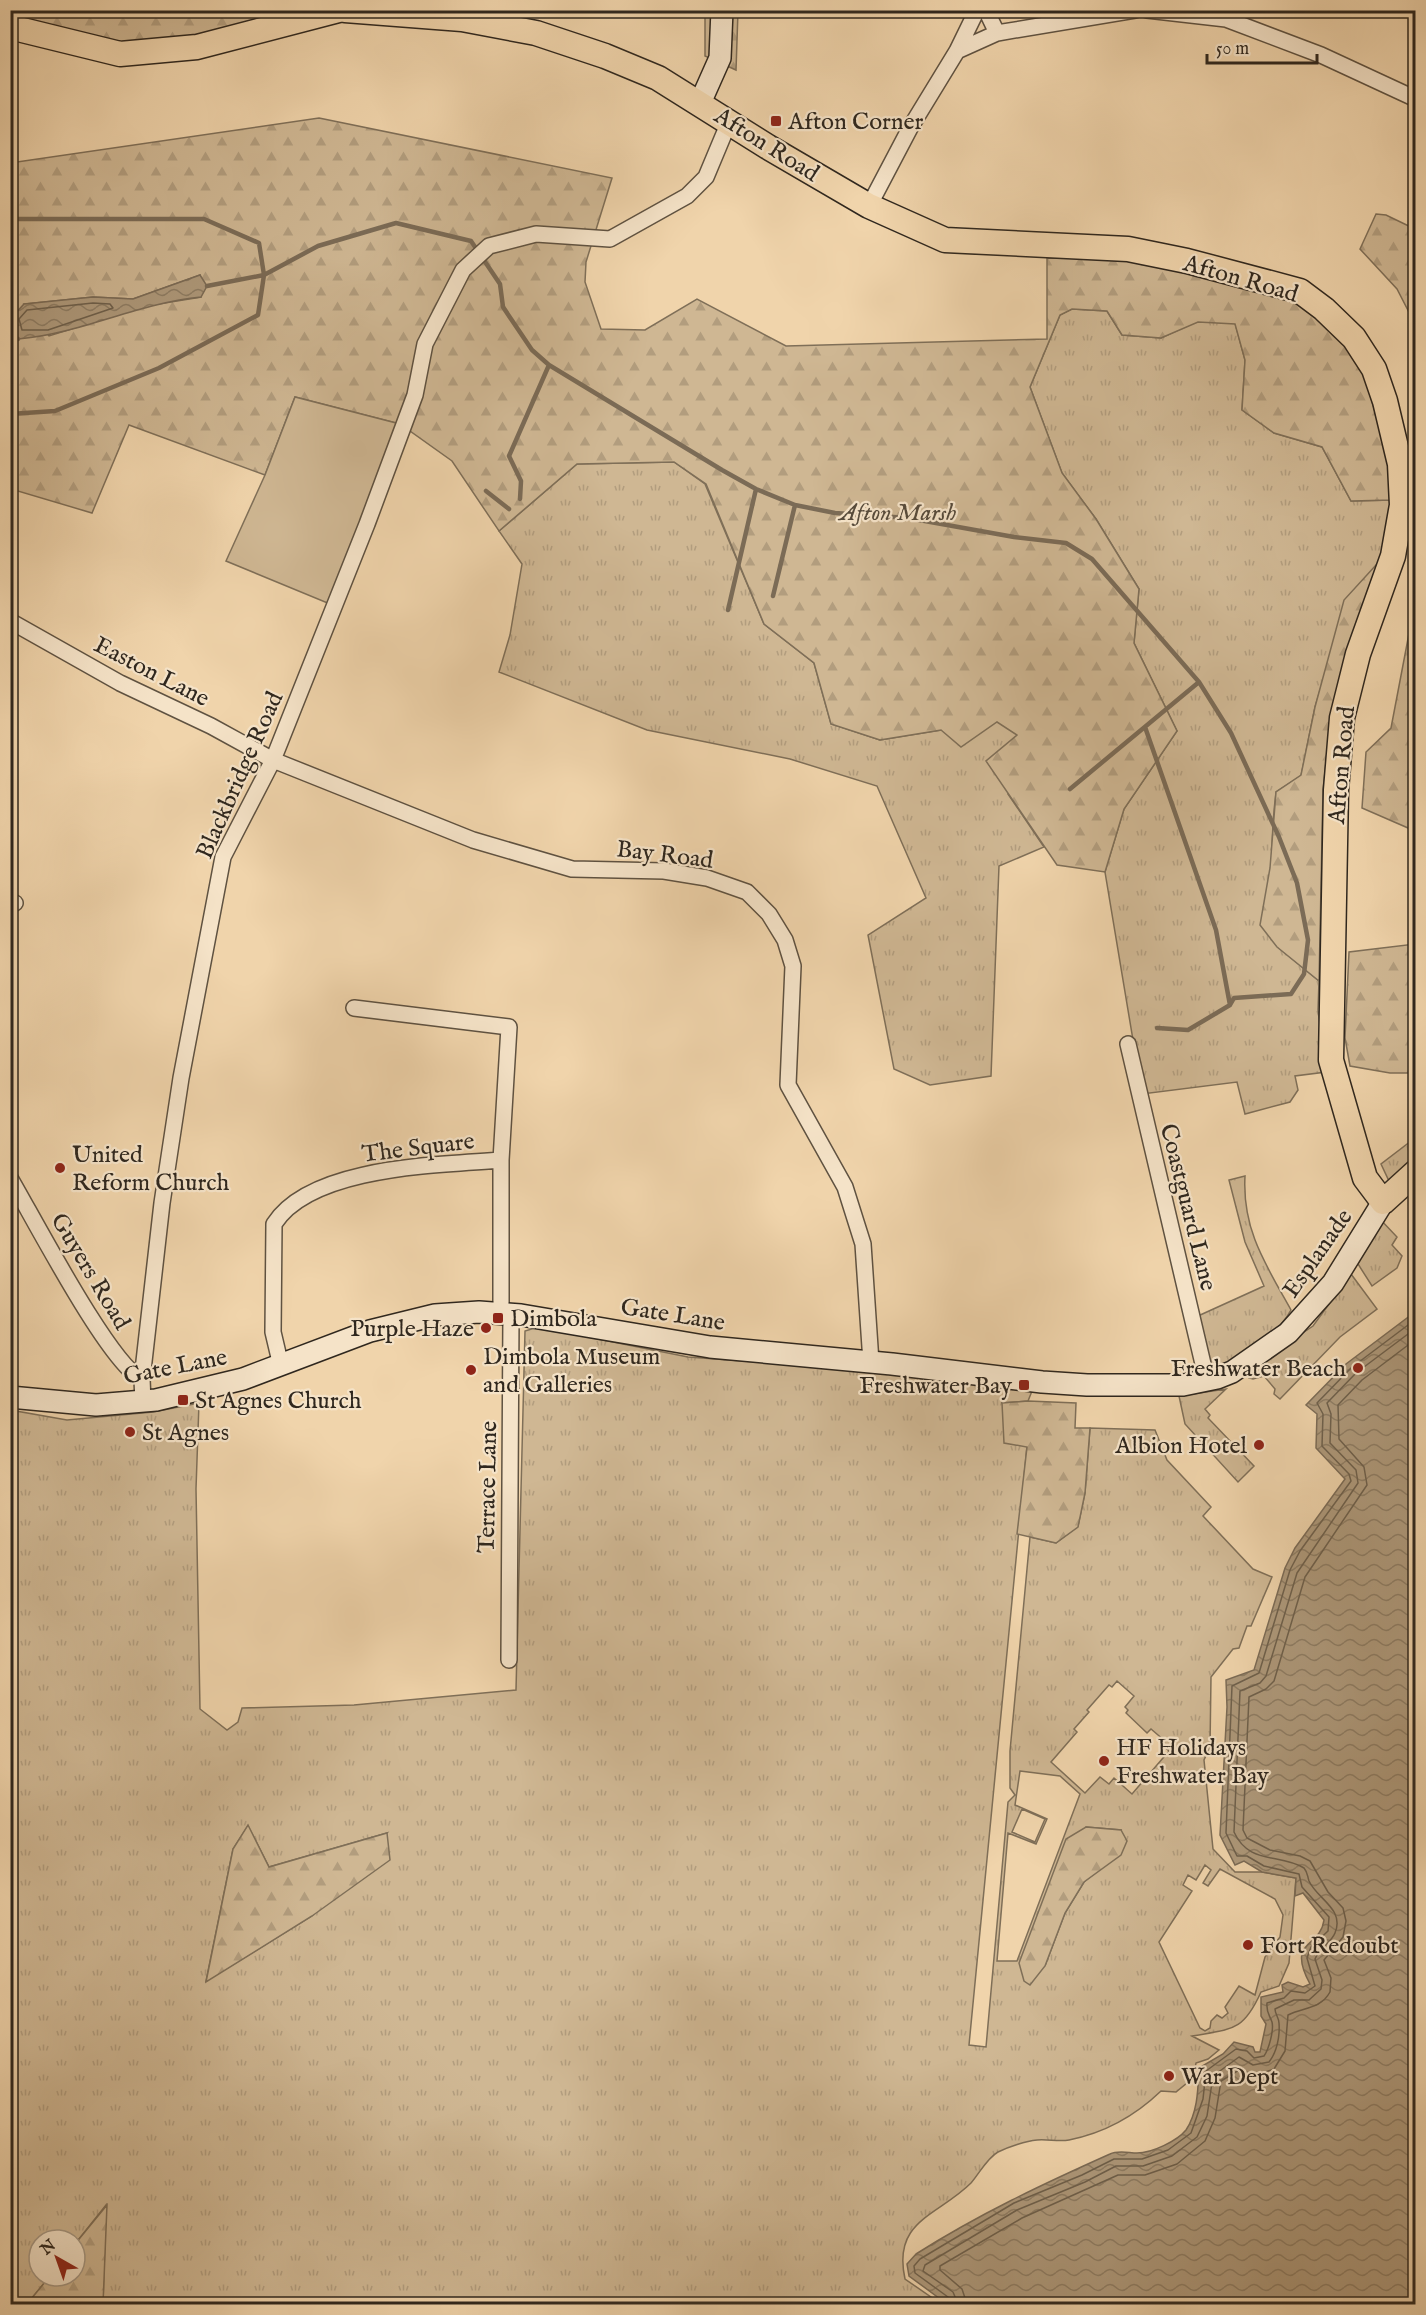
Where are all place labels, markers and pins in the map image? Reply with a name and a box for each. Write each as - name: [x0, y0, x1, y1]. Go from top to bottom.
- place label: Afton Corner: [787, 107, 924, 138]
- marker: Afton Corner: [769, 114, 783, 128]
- place label: United Reform Church: [72, 1140, 230, 1199]
- marker: United Reform Church: [53, 1161, 67, 1175]
- place label: Dimbola: [510, 1304, 597, 1335]
- marker: Dimbola: [491, 1311, 505, 1325]
- place label: Purple Haze: [350, 1314, 474, 1345]
- marker: Purple Haze: [479, 1321, 493, 1335]
- place label: Dimbola Museum and Galleries: [483, 1342, 660, 1401]
- place label: Freshwater Beach: [1171, 1354, 1346, 1385]
- marker: Freshwater Beach: [1351, 1361, 1365, 1375]
- marker: Dimbola Museum and Galleries: [464, 1363, 478, 1377]
- place label: Freshwater Bay: [859, 1371, 1012, 1402]
- marker: Freshwater Bay: [1017, 1378, 1031, 1392]
- place label: St Agnes Church: [195, 1386, 362, 1417]
- marker: St Agnes Church: [176, 1393, 190, 1407]
- place label: St Agnes: [142, 1418, 229, 1449]
- marker: St Agnes: [123, 1425, 137, 1439]
- place label: Albion Hotel: [1114, 1431, 1247, 1462]
- marker: Albion Hotel: [1252, 1438, 1266, 1452]
- place label: HF Holidays Freshwater Bay: [1116, 1733, 1269, 1792]
- marker: HF Holidays Freshwater Bay: [1097, 1754, 1111, 1768]
- place label: Fort Redoubt: [1260, 1931, 1399, 1962]
- marker: Fort Redoubt: [1241, 1938, 1255, 1952]
- place label: War Dept: [1181, 2062, 1278, 2093]
- marker: War Dept: [1162, 2069, 1176, 2083]

